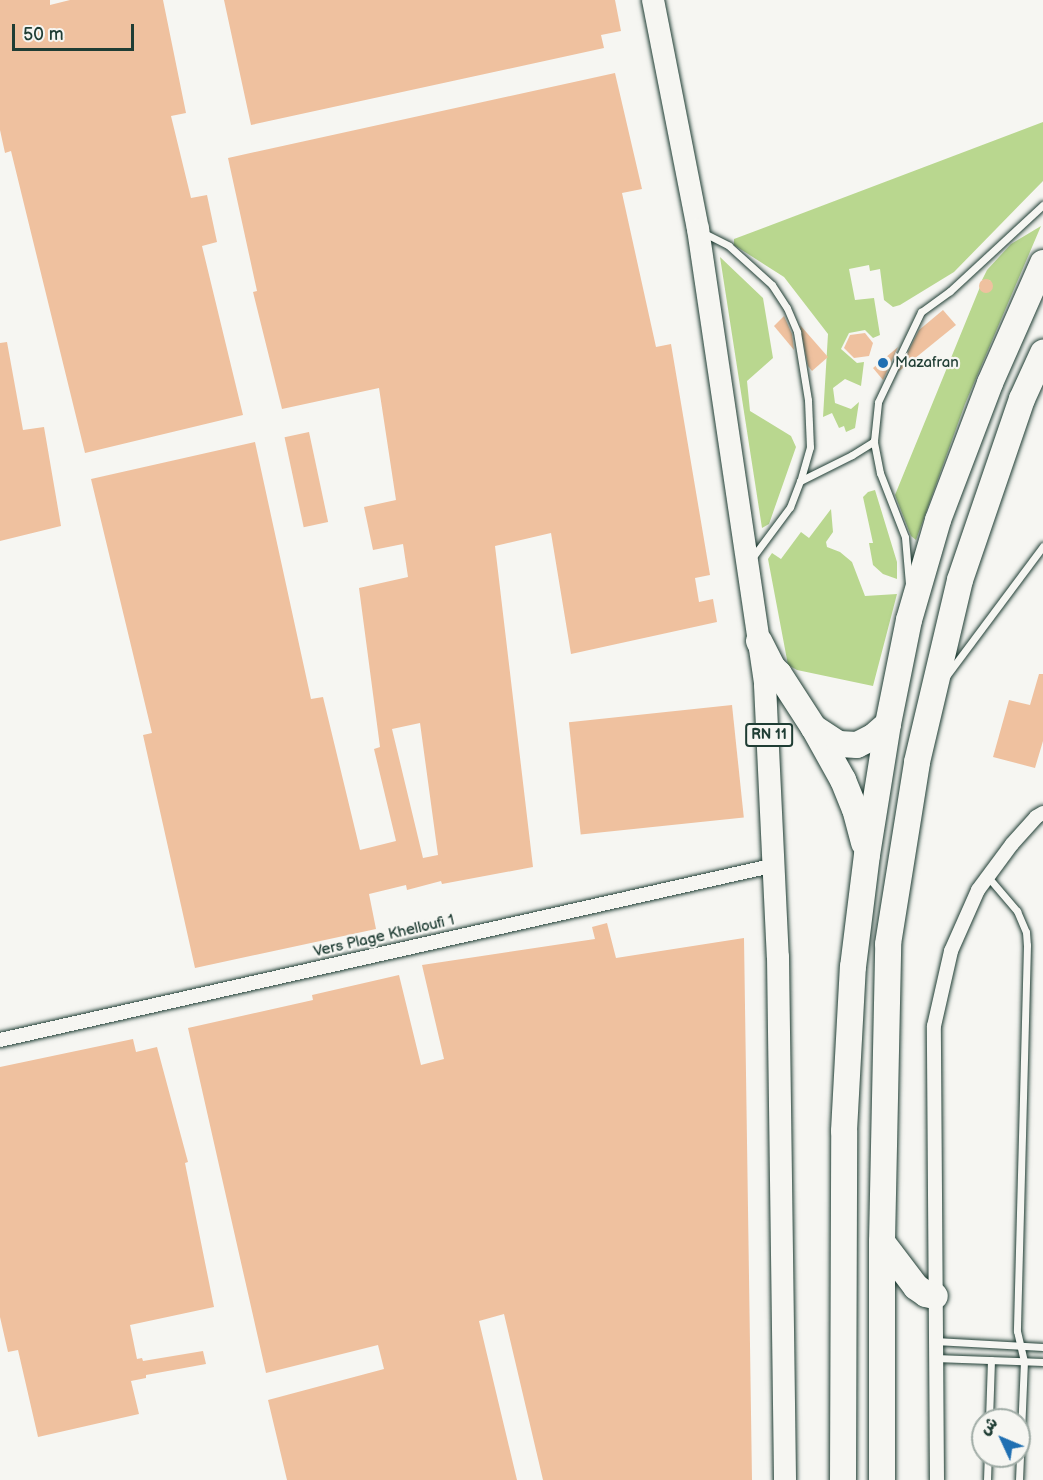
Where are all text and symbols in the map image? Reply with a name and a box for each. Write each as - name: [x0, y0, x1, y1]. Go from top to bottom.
- scale bar: [15, 12, 136, 50]
- text: 50 m: [23, 24, 64, 45]
- place label: Mazafran: [895, 354, 959, 372]
- marker: Mazafran: [876, 356, 890, 370]
- road number: RN 11: [745, 724, 793, 746]
- street label: Vers Plage Khelloufi 1: [312, 911, 456, 961]
- north arrow: [971, 1408, 1031, 1468]
- text: ش: [976, 1414, 1002, 1439]

